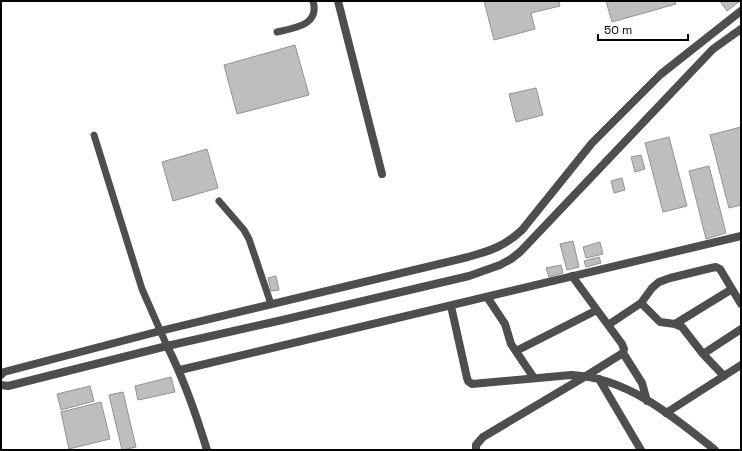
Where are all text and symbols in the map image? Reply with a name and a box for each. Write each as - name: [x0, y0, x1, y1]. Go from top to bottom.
- scale bar: [598, 16, 688, 42]
- text: 50 m: [604, 22, 632, 38]

